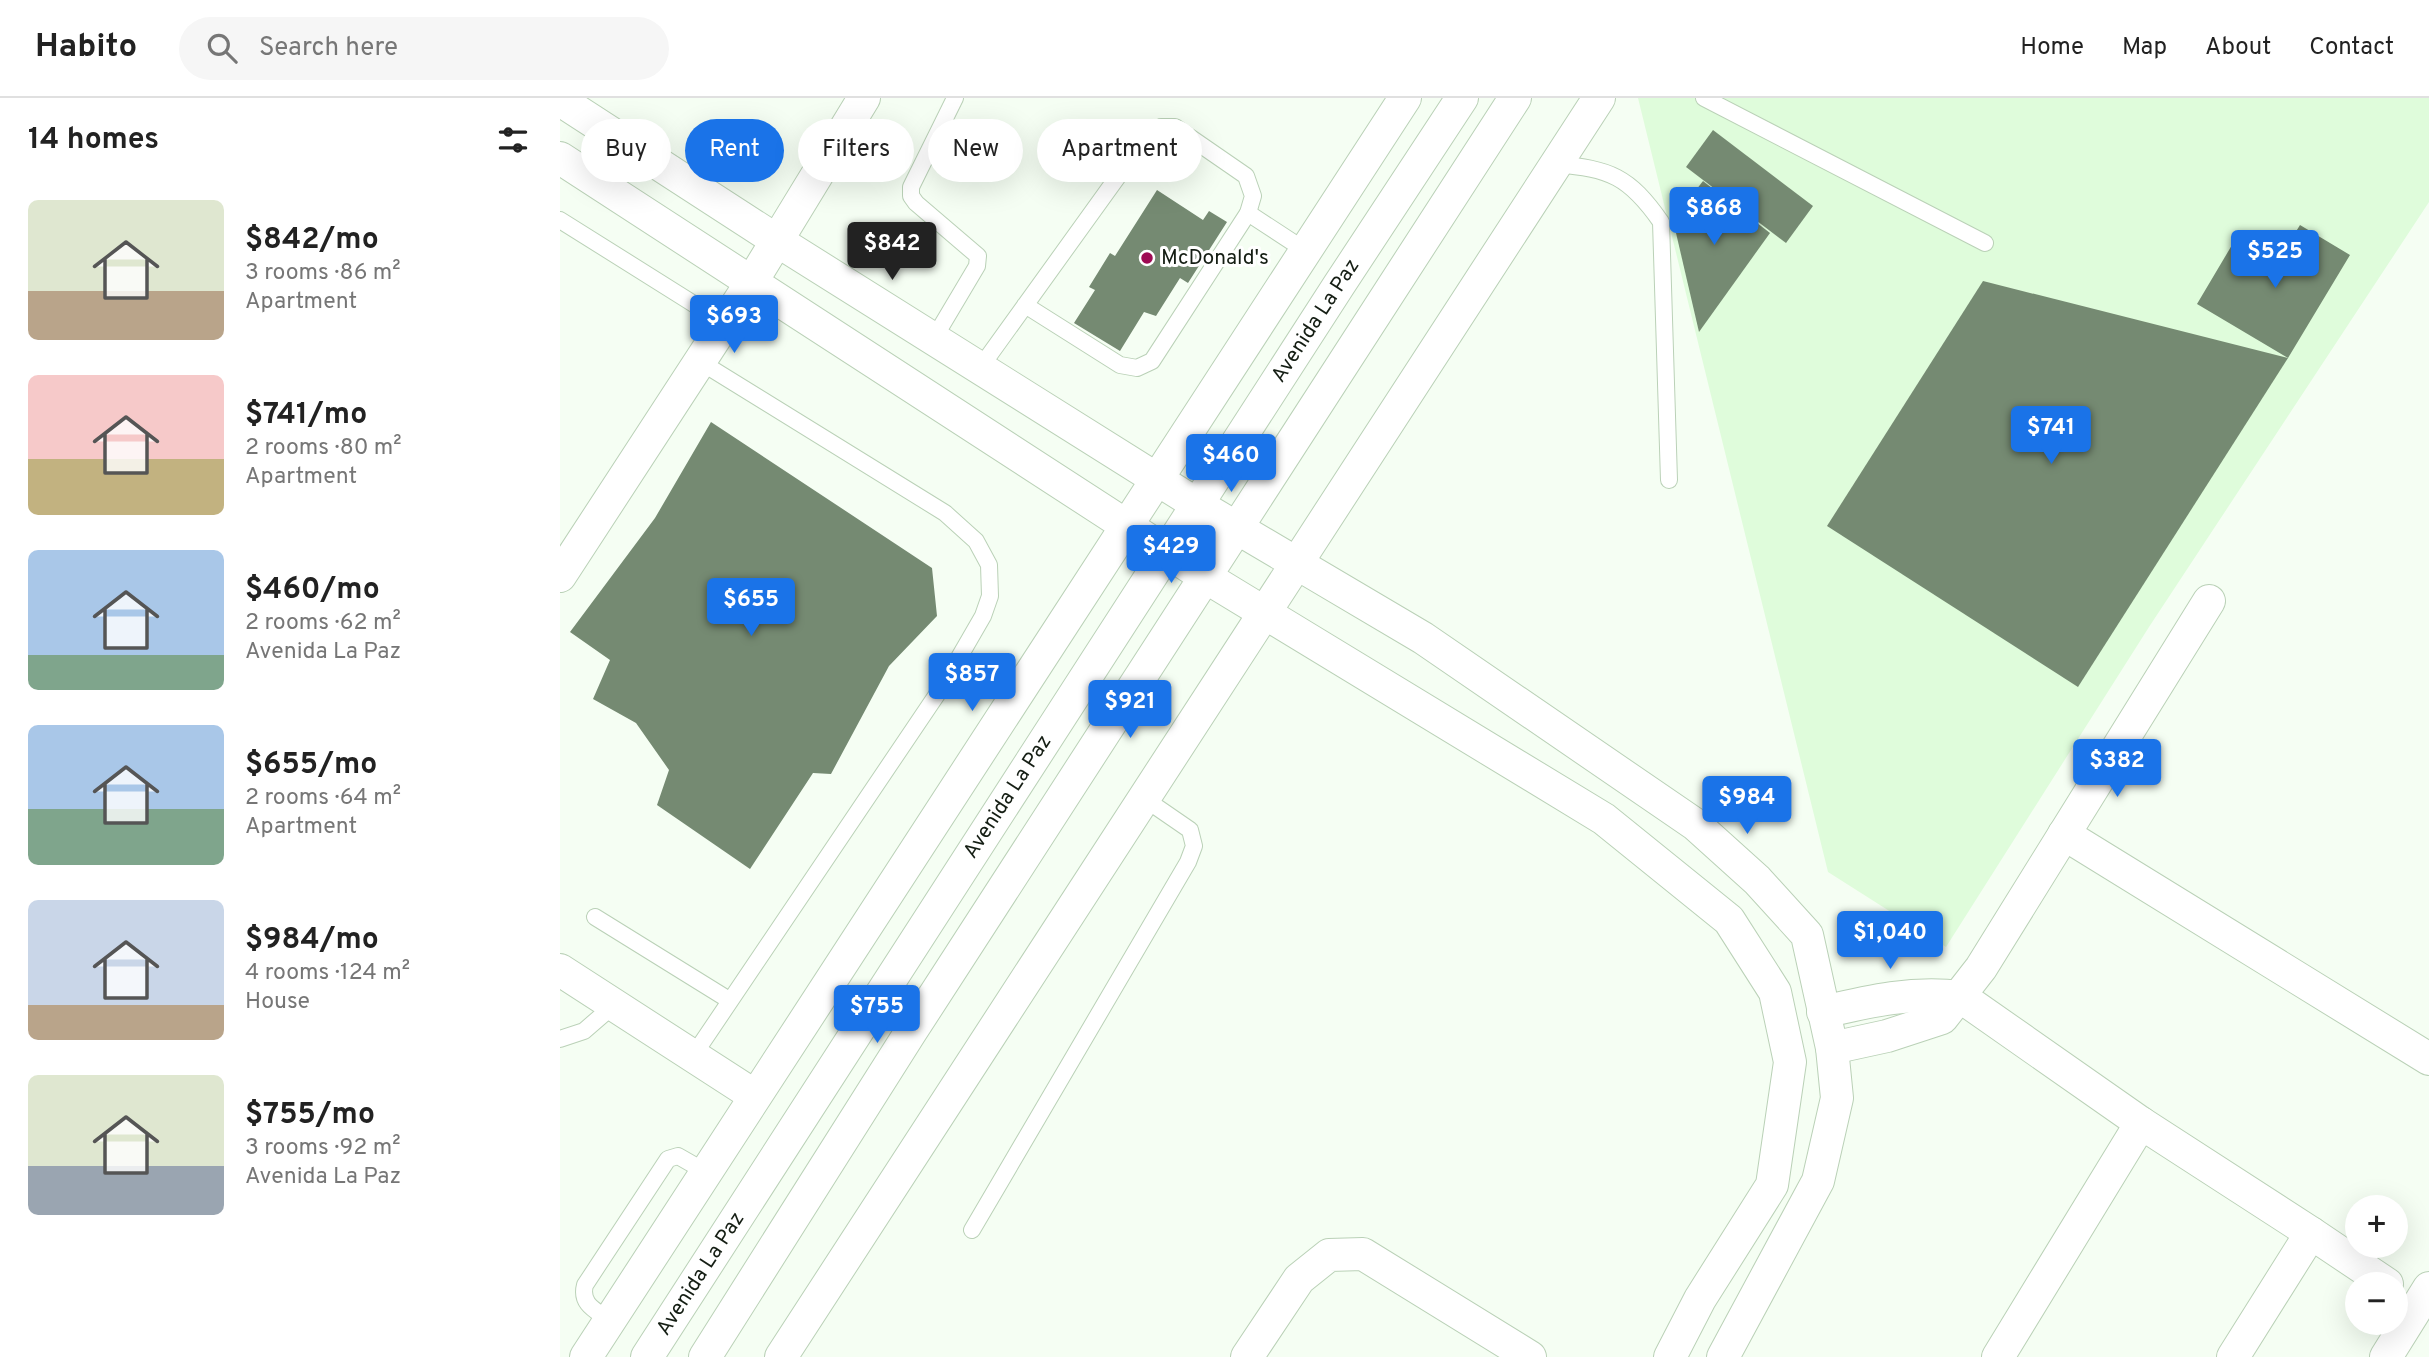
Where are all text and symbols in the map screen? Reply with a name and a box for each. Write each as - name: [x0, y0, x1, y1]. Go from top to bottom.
- search box: [179, 17, 669, 80]
- text: Habito: [35, 27, 137, 69]
- icon: search: [203, 29, 241, 67]
- text: Search here: [259, 32, 398, 65]
- text: Home: [2020, 33, 2084, 63]
- text: Map: [2122, 33, 2167, 63]
- text: About: [2205, 33, 2271, 63]
- text: Contact: [2309, 33, 2394, 63]
- chip: Buy: [581, 119, 671, 182]
- chip: Rent: [685, 119, 784, 182]
- chip: Filters: [798, 119, 914, 182]
- chip: New: [928, 119, 1023, 182]
- chip: Apartment: [1037, 119, 1202, 182]
- icon: filters: [494, 121, 532, 159]
- text: 14 homes: [28, 122, 159, 159]
- pin: $868: [1673, 188, 1755, 247]
- text: $868: [1686, 195, 1742, 224]
- text: $842/mo: [245, 222, 379, 259]
- pin: $842: [851, 222, 933, 282]
- icon: home: [84, 228, 168, 312]
- text: $842: [863, 230, 921, 259]
- pin: $525: [2234, 230, 2316, 290]
- text: $525: [2247, 238, 2303, 267]
- place label: McDonald's: [1161, 245, 1269, 272]
- marker: McDonald's: [1139, 250, 1155, 266]
- street label: Avenida La Paz: [1266, 254, 1366, 388]
- text: 3 rooms · 86 m²: [245, 259, 401, 288]
- text: Apartment: [245, 288, 357, 317]
- pin: $693: [693, 296, 775, 355]
- text: $693: [706, 303, 762, 332]
- text: $741/mo: [245, 397, 367, 434]
- icon: home: [84, 403, 168, 487]
- pin: $741: [2010, 406, 2092, 466]
- text: $741: [2027, 414, 2075, 443]
- text: 2 rooms · 80 m²: [245, 434, 402, 463]
- pin: $460: [1190, 434, 1272, 494]
- text: $460: [1202, 442, 1260, 471]
- text: Apartment: [245, 463, 357, 492]
- pin: $429: [1130, 526, 1212, 585]
- text: $429: [1143, 533, 1199, 562]
- text: $460/mo: [245, 572, 380, 609]
- icon: home: [84, 578, 168, 662]
- pin: $655: [710, 578, 792, 638]
- text: $655: [723, 586, 779, 615]
- text: 2 rooms · 62 m²: [245, 609, 401, 638]
- text: Avenida La Paz: [245, 638, 401, 667]
- pin: $857: [931, 654, 1013, 713]
- text: $857: [945, 661, 999, 690]
- pin: $921: [1089, 680, 1171, 740]
- text: $921: [1104, 688, 1156, 717]
- street label: Avenida La Paz: [958, 730, 1058, 864]
- pin: $382: [2076, 740, 2158, 799]
- text: $655/mo: [245, 747, 377, 784]
- text: $382: [2089, 747, 2145, 776]
- icon: home: [84, 753, 168, 837]
- pin: $984: [1706, 776, 1788, 836]
- text: 2 rooms · 64 m²: [245, 784, 401, 813]
- text: $984: [1718, 784, 1776, 813]
- text: Apartment: [245, 813, 357, 842]
- pin: $1,040: [1833, 912, 1947, 971]
- text: $1,040: [1853, 919, 1927, 948]
- text: $984/mo: [245, 922, 379, 959]
- icon: home: [84, 928, 168, 1012]
- text: 4 rooms · 124 m²: [245, 959, 410, 988]
- pin: $755: [836, 986, 918, 1045]
- text: House: [245, 988, 310, 1017]
- text: $755: [850, 993, 904, 1022]
- text: $755/mo: [245, 1097, 375, 1134]
- icon: home: [84, 1103, 168, 1187]
- text: 3 rooms · 92 m²: [245, 1134, 401, 1163]
- text: Avenida La Paz: [245, 1163, 401, 1192]
- map controls: [2345, 1195, 2408, 1335]
- button: +: [2345, 1195, 2408, 1258]
- street label: Avenida La Paz: [651, 1207, 751, 1341]
- button: −: [2345, 1272, 2408, 1335]

